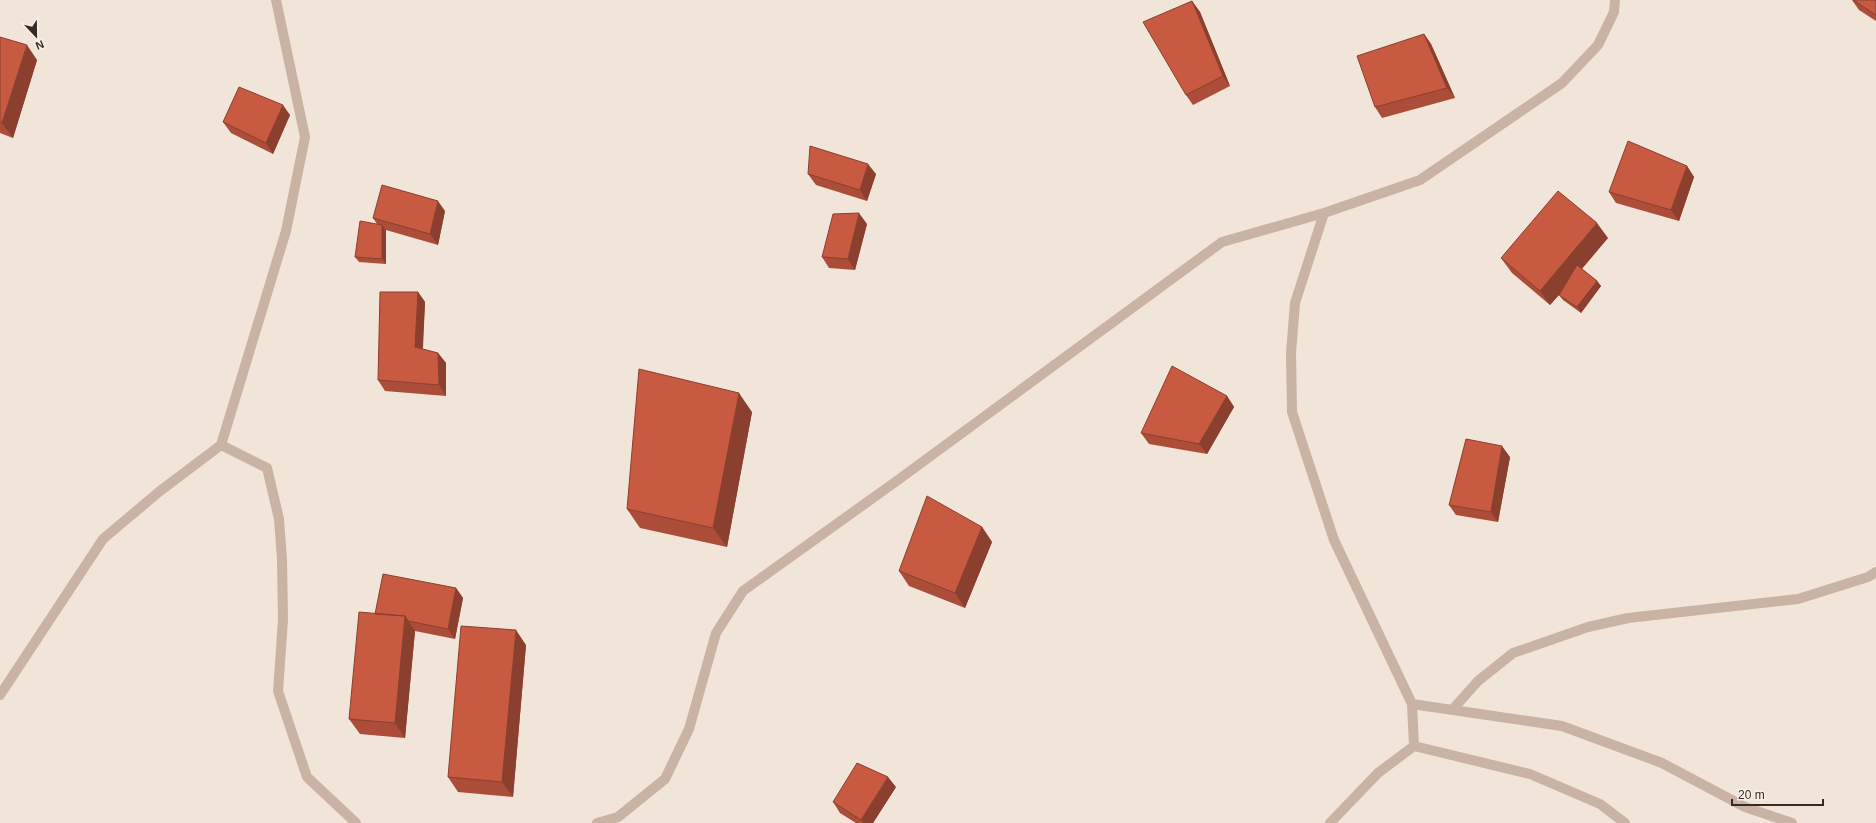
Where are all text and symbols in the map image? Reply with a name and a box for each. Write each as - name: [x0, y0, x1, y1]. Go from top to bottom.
- north arrow: [16, 16, 56, 56]
- text: N: [34, 38, 46, 52]
- scale bar: [1732, 781, 1823, 807]
- text: 20 m: [1738, 788, 1765, 802]

